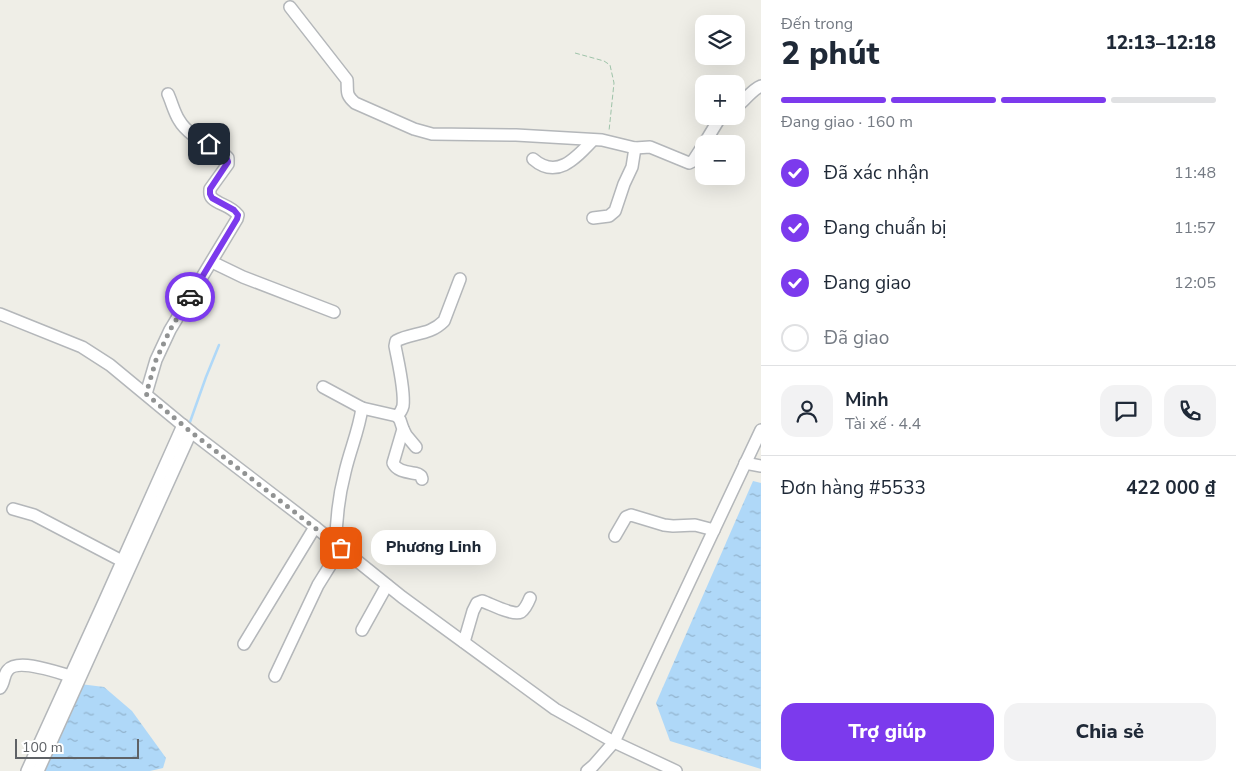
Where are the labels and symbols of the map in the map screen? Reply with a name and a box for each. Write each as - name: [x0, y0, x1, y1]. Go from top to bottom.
- pin: [188, 123, 230, 165]
- courier: [165, 272, 215, 322]
- pin: [320, 527, 362, 569]
- callout: Phương Linh: [371, 530, 496, 566]
- scale bar: [15, 736, 139, 759]

